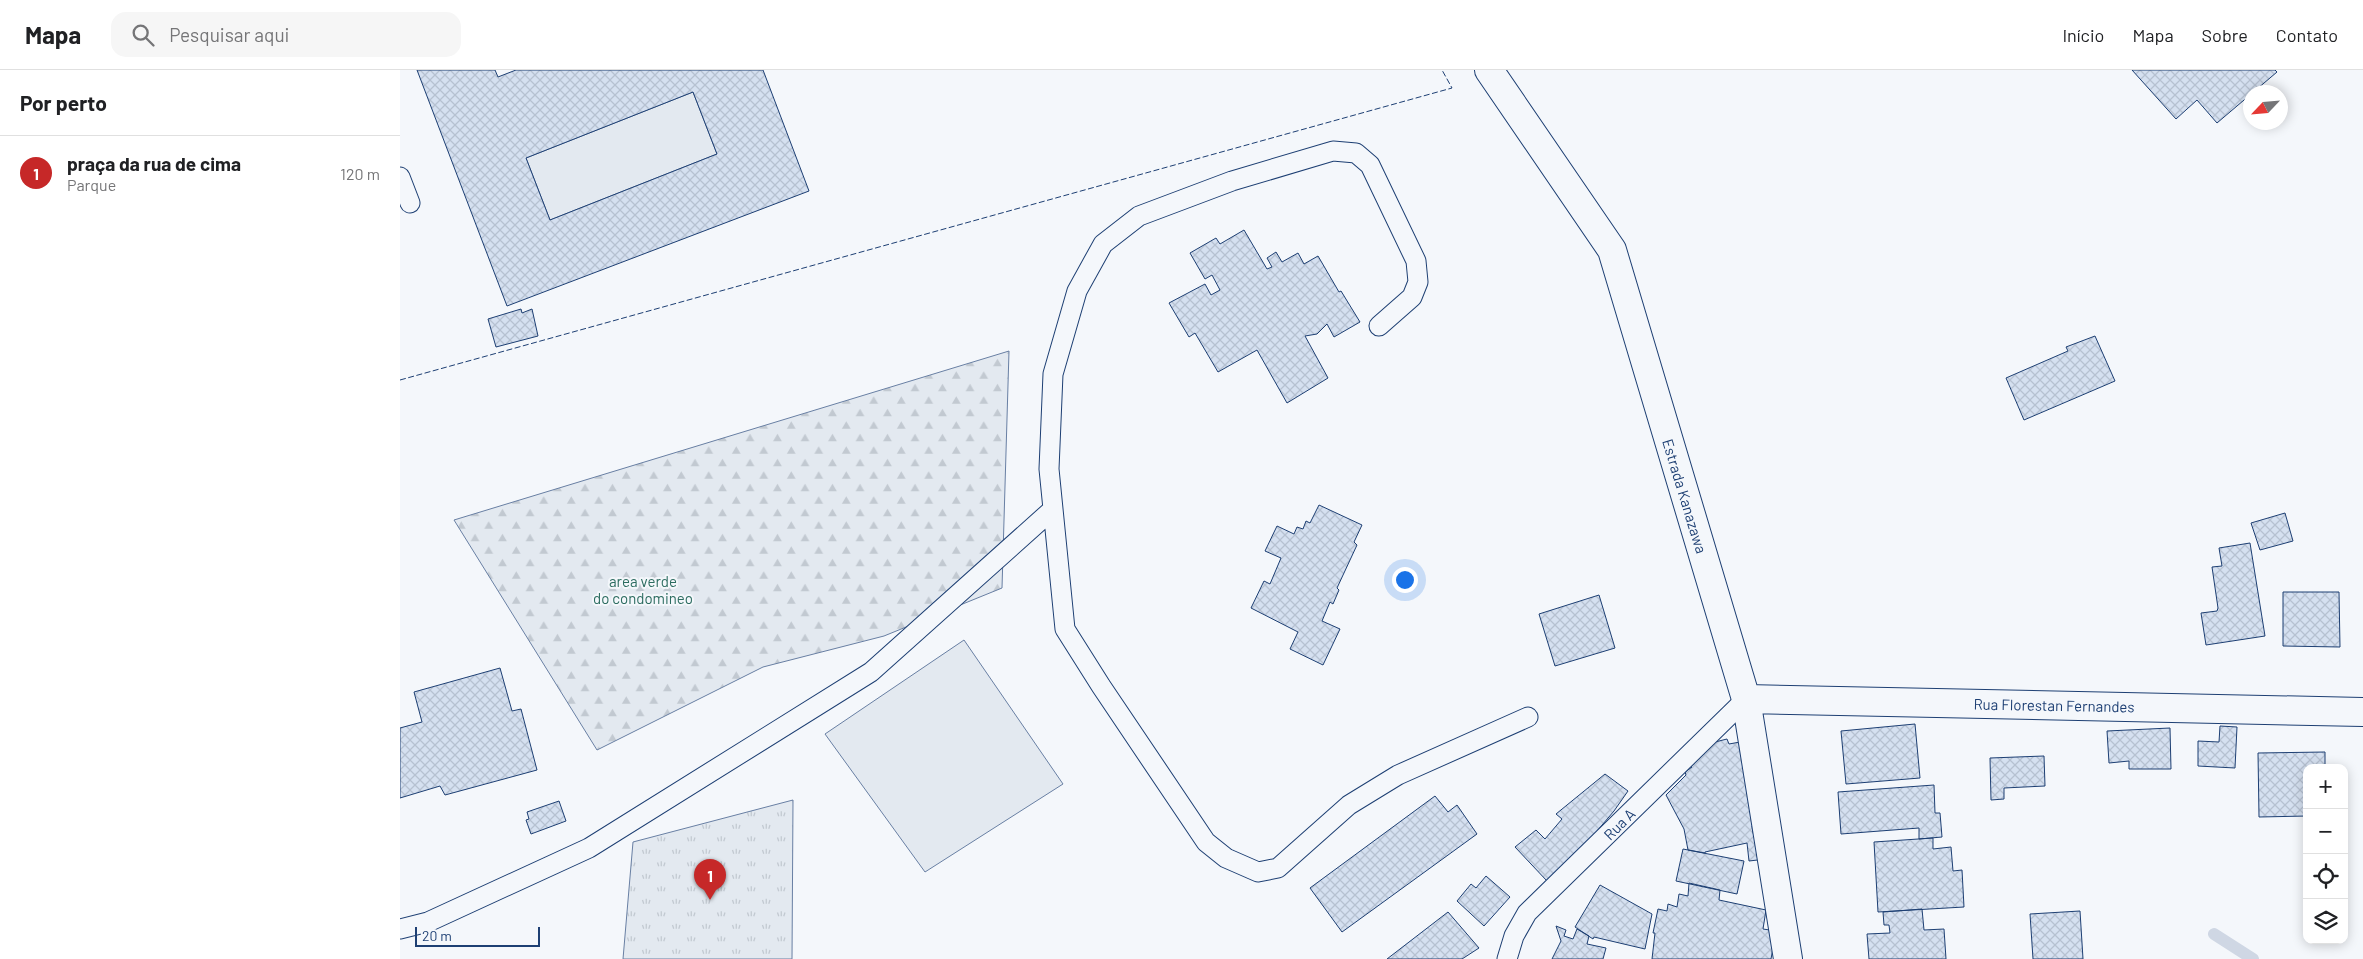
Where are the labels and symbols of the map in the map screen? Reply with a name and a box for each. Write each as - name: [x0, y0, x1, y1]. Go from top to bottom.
- north arrow: [2243, 85, 2288, 130]
- street label: Estrada Kanazawa: [1659, 437, 1711, 555]
- your location: [1392, 567, 1418, 593]
- park label: area verde do condomineo: [593, 572, 693, 607]
- street label: Rua Florestan Fernandes: [1973, 695, 2135, 715]
- street label: Rua A: [1600, 805, 1638, 843]
- pin: 1: [694, 859, 726, 900]
- scale bar: [415, 924, 540, 947]

